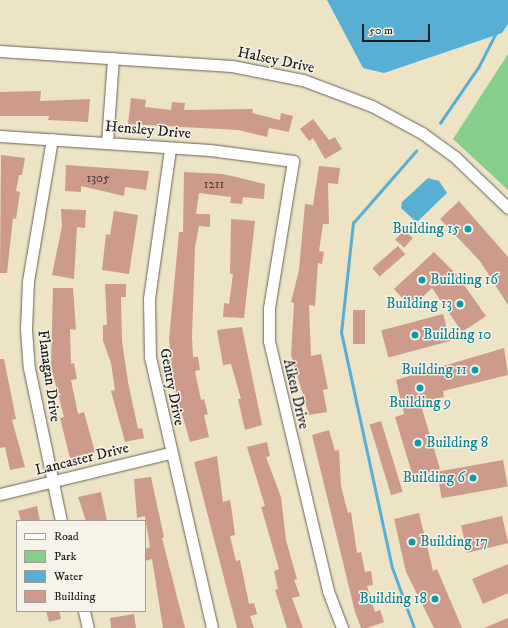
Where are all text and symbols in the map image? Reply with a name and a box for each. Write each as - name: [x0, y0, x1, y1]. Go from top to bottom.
- scale bar: [364, 16, 432, 42]
- text: 50 m: [369, 23, 393, 38]
- street label: Halsey Drive: [236, 43, 316, 77]
- street label: Hensley Drive: [104, 117, 192, 143]
- house number: 1305: [86, 170, 110, 186]
- house number: 1211: [204, 176, 224, 192]
- place label: Building 15: [392, 220, 460, 238]
- marker: Building 15: [463, 224, 473, 234]
- place label: Building 16: [430, 271, 498, 289]
- marker: Building 16: [417, 275, 427, 285]
- place label: Building 13: [386, 295, 452, 313]
- marker: Building 13: [455, 299, 465, 309]
- place label: Building 10: [423, 326, 491, 344]
- street label: Flanagan Drive: [34, 329, 64, 423]
- marker: Building 10: [410, 330, 420, 340]
- street label: Gentry Drive: [156, 347, 188, 427]
- street label: Aiken Drive: [279, 357, 313, 431]
- place label: Building 11: [401, 361, 467, 379]
- marker: Building 11: [470, 365, 480, 375]
- marker: Building 9: [415, 383, 425, 393]
- place label: Building 9: [389, 394, 451, 412]
- place label: Building 8: [426, 434, 488, 452]
- marker: Building 8: [413, 438, 423, 448]
- street label: Lancaster Drive: [33, 439, 131, 479]
- place label: Building 6: [402, 469, 465, 487]
- marker: Building 6: [468, 473, 478, 483]
- legend: [16, 520, 146, 612]
- text: Road: [54, 529, 79, 544]
- place label: Building 17: [420, 533, 488, 551]
- marker: Building 17: [407, 537, 417, 547]
- text: Park: [54, 549, 76, 564]
- text: Water: [54, 569, 83, 584]
- text: Building: [54, 589, 95, 604]
- place label: Building 18: [359, 590, 427, 608]
- marker: Building 18: [430, 594, 440, 604]

